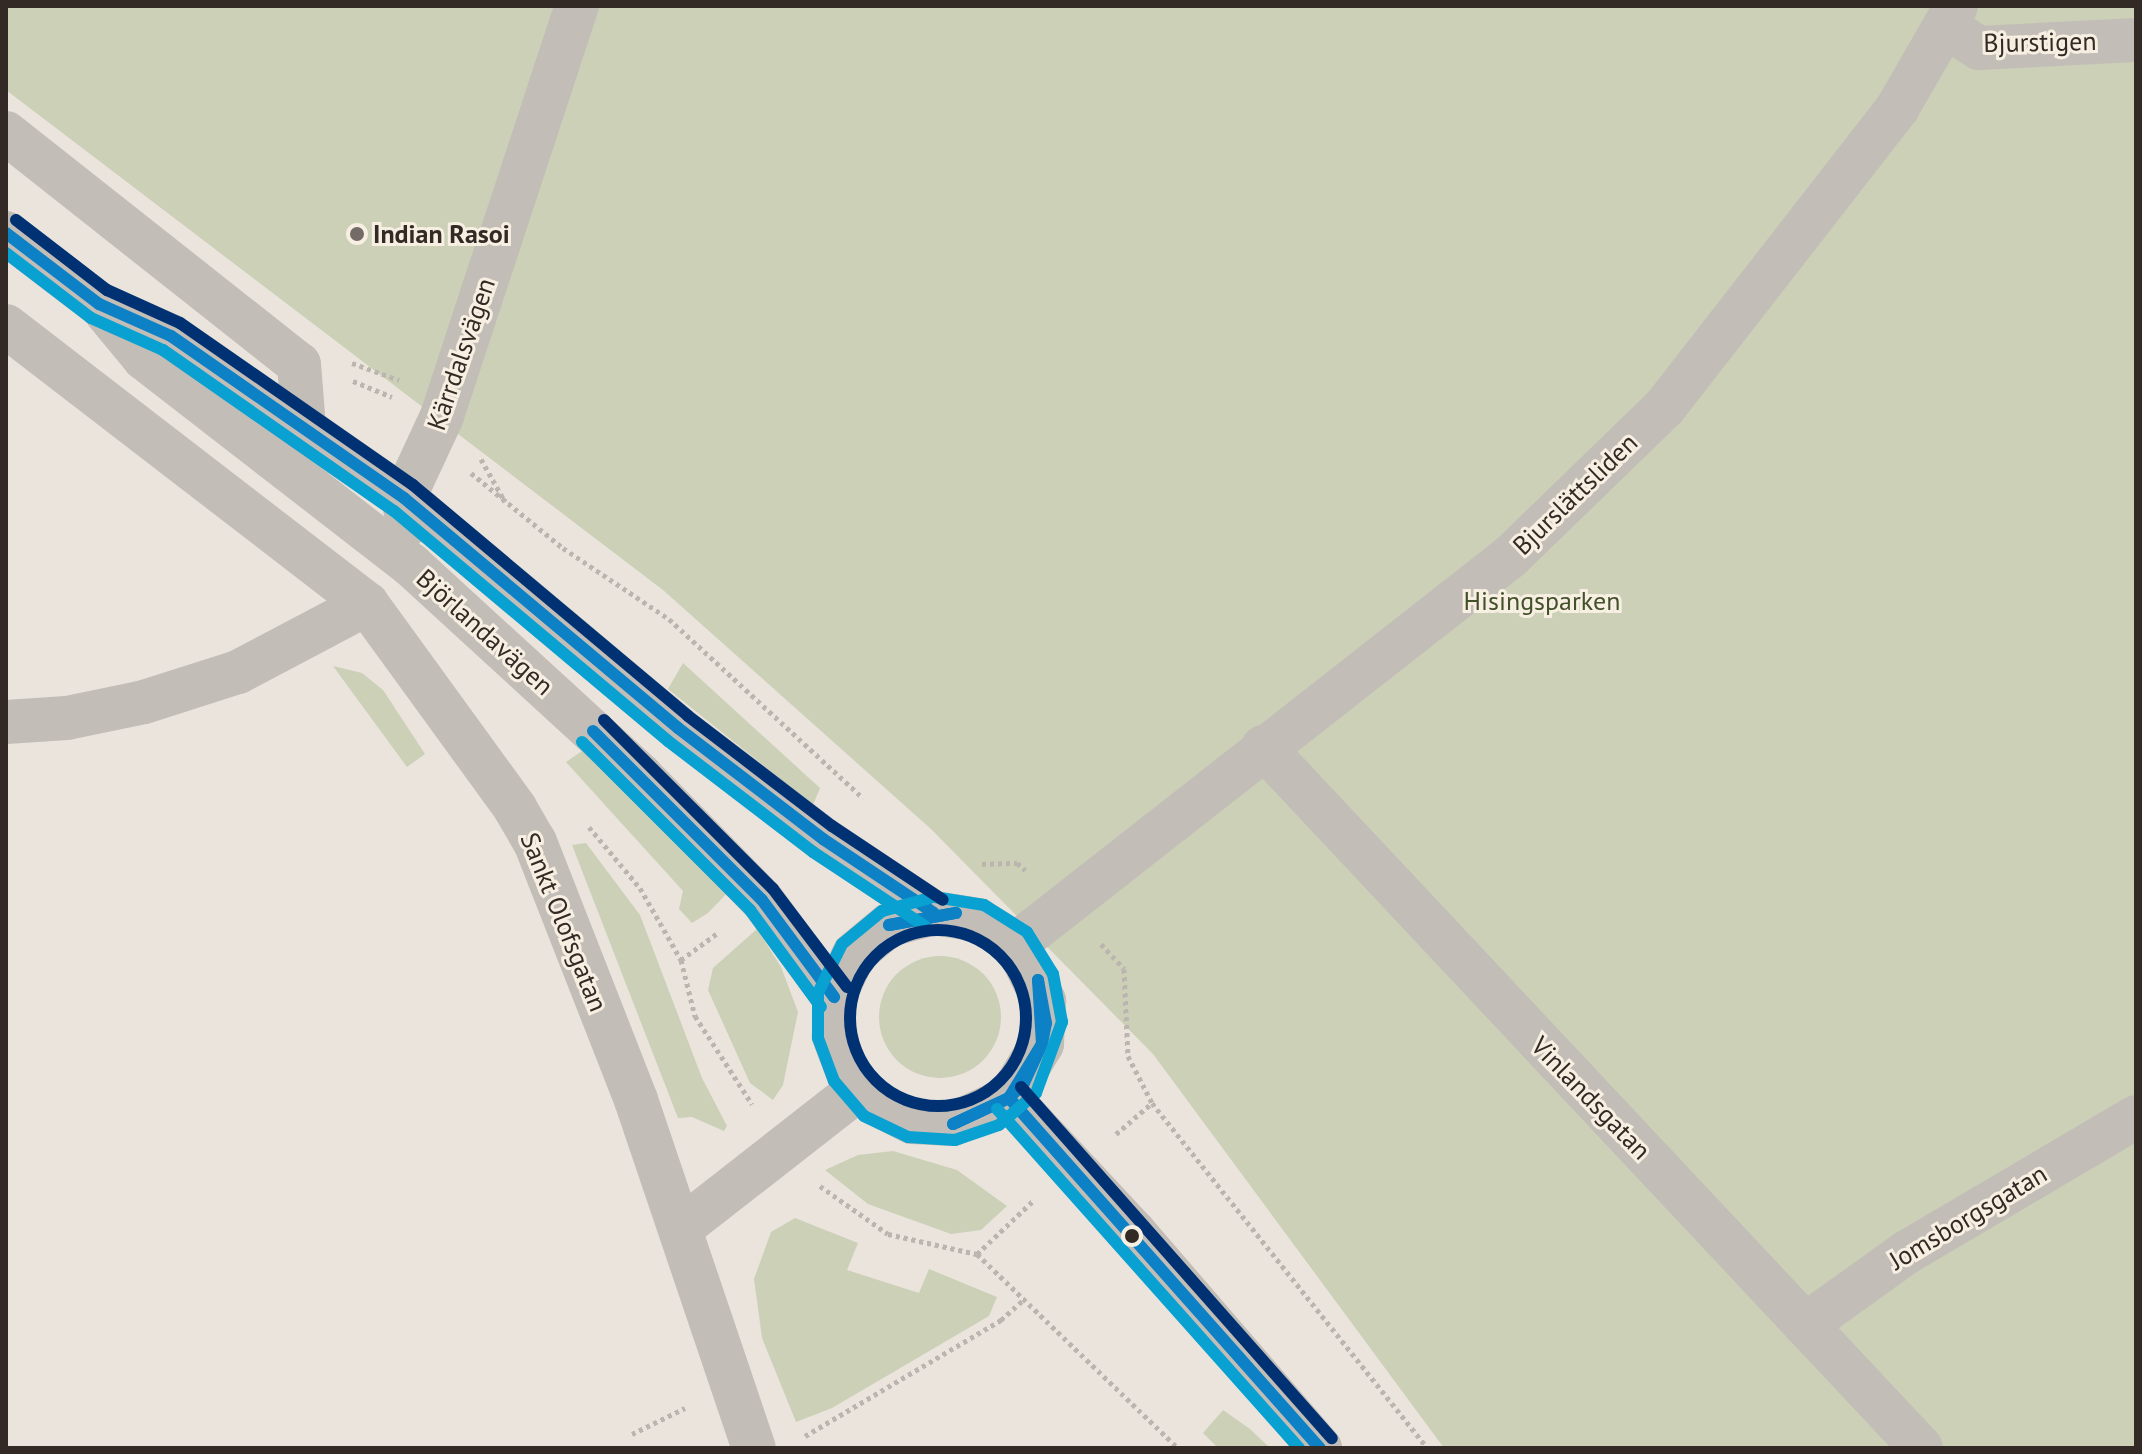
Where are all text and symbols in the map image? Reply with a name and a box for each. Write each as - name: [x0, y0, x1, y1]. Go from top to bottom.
- street label: Bjurstigen: [1983, 25, 2097, 59]
- place label: Indian Rasoi: [373, 218, 510, 250]
- marker: Indian Rasoi: [348, 225, 366, 243]
- street label: Kärrdalsvägen: [420, 274, 502, 434]
- street label: Bjurslättsliden: [1506, 427, 1644, 561]
- street label: Björlandavägen: [410, 562, 560, 702]
- park label: Hisingsparken: [1464, 585, 1620, 617]
- street label: Sankt Olofsgatan: [514, 828, 614, 1016]
- street label: Vinlandsgatan: [1525, 1030, 1657, 1166]
- street label: Jomsborgsgatan: [1884, 1158, 2052, 1276]
- unlabelled marker: [1124, 1228, 1140, 1244]

